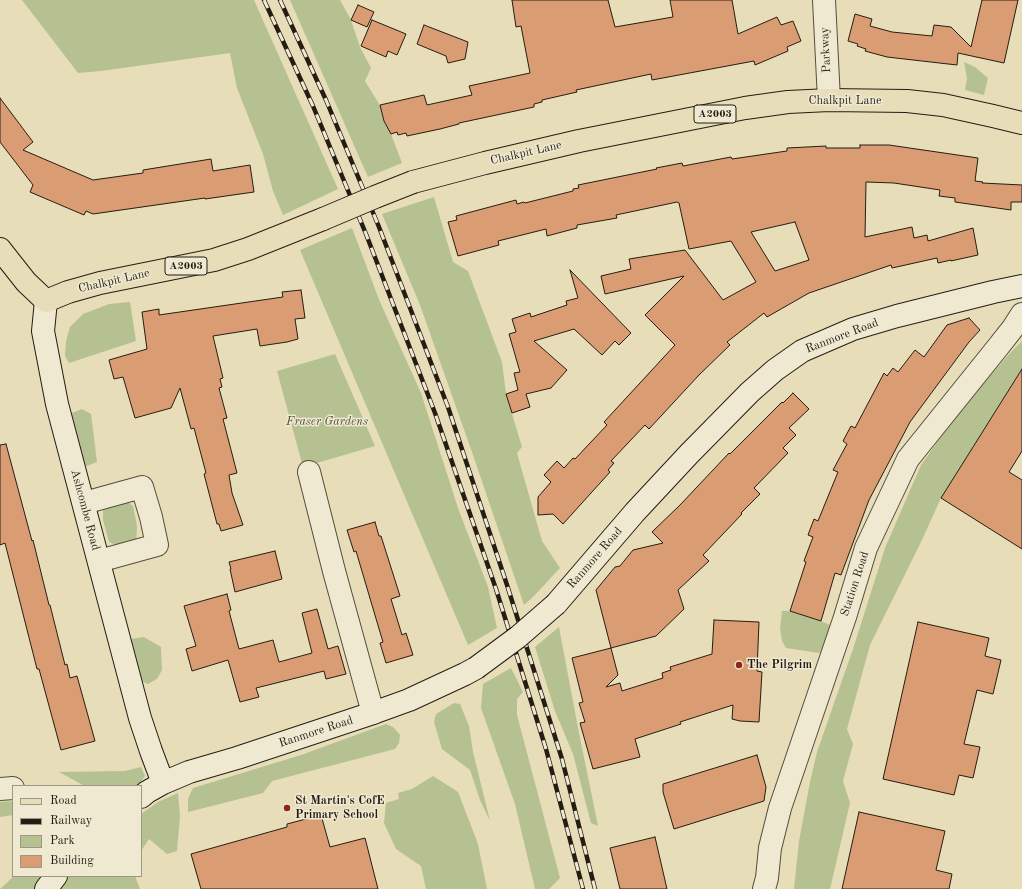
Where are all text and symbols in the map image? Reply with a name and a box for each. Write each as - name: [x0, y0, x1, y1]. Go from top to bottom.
- street label: Parkway: [818, 27, 834, 73]
- street label: Chalkpit Lane: [809, 94, 881, 108]
- road number: A2003: [694, 105, 736, 123]
- street label: Chalkpit Lane: [489, 138, 563, 168]
- road number: A2003: [165, 257, 207, 275]
- street label: Chalkpit Lane: [77, 266, 151, 296]
- street label: Ranmore Road: [803, 315, 881, 357]
- park label: Fraser Gardens: [286, 415, 368, 429]
- street label: Ashcombe Road: [67, 468, 103, 552]
- street label: Ranmore Road: [564, 524, 626, 592]
- street label: Station Road: [838, 550, 872, 618]
- place label: The Pilgrim: [747, 658, 812, 672]
- marker: The Pilgrim: [734, 660, 744, 670]
- street label: Ranmore Road: [277, 713, 355, 751]
- legend: [12, 785, 142, 877]
- place label: St Martin's CofE Primary School: [295, 794, 385, 822]
- text: Road: [50, 795, 77, 807]
- marker: St Martin's CofE Primary School: [282, 803, 292, 813]
- text: Railway: [50, 815, 92, 827]
- text: Park: [50, 835, 75, 847]
- text: Building: [50, 855, 94, 867]

